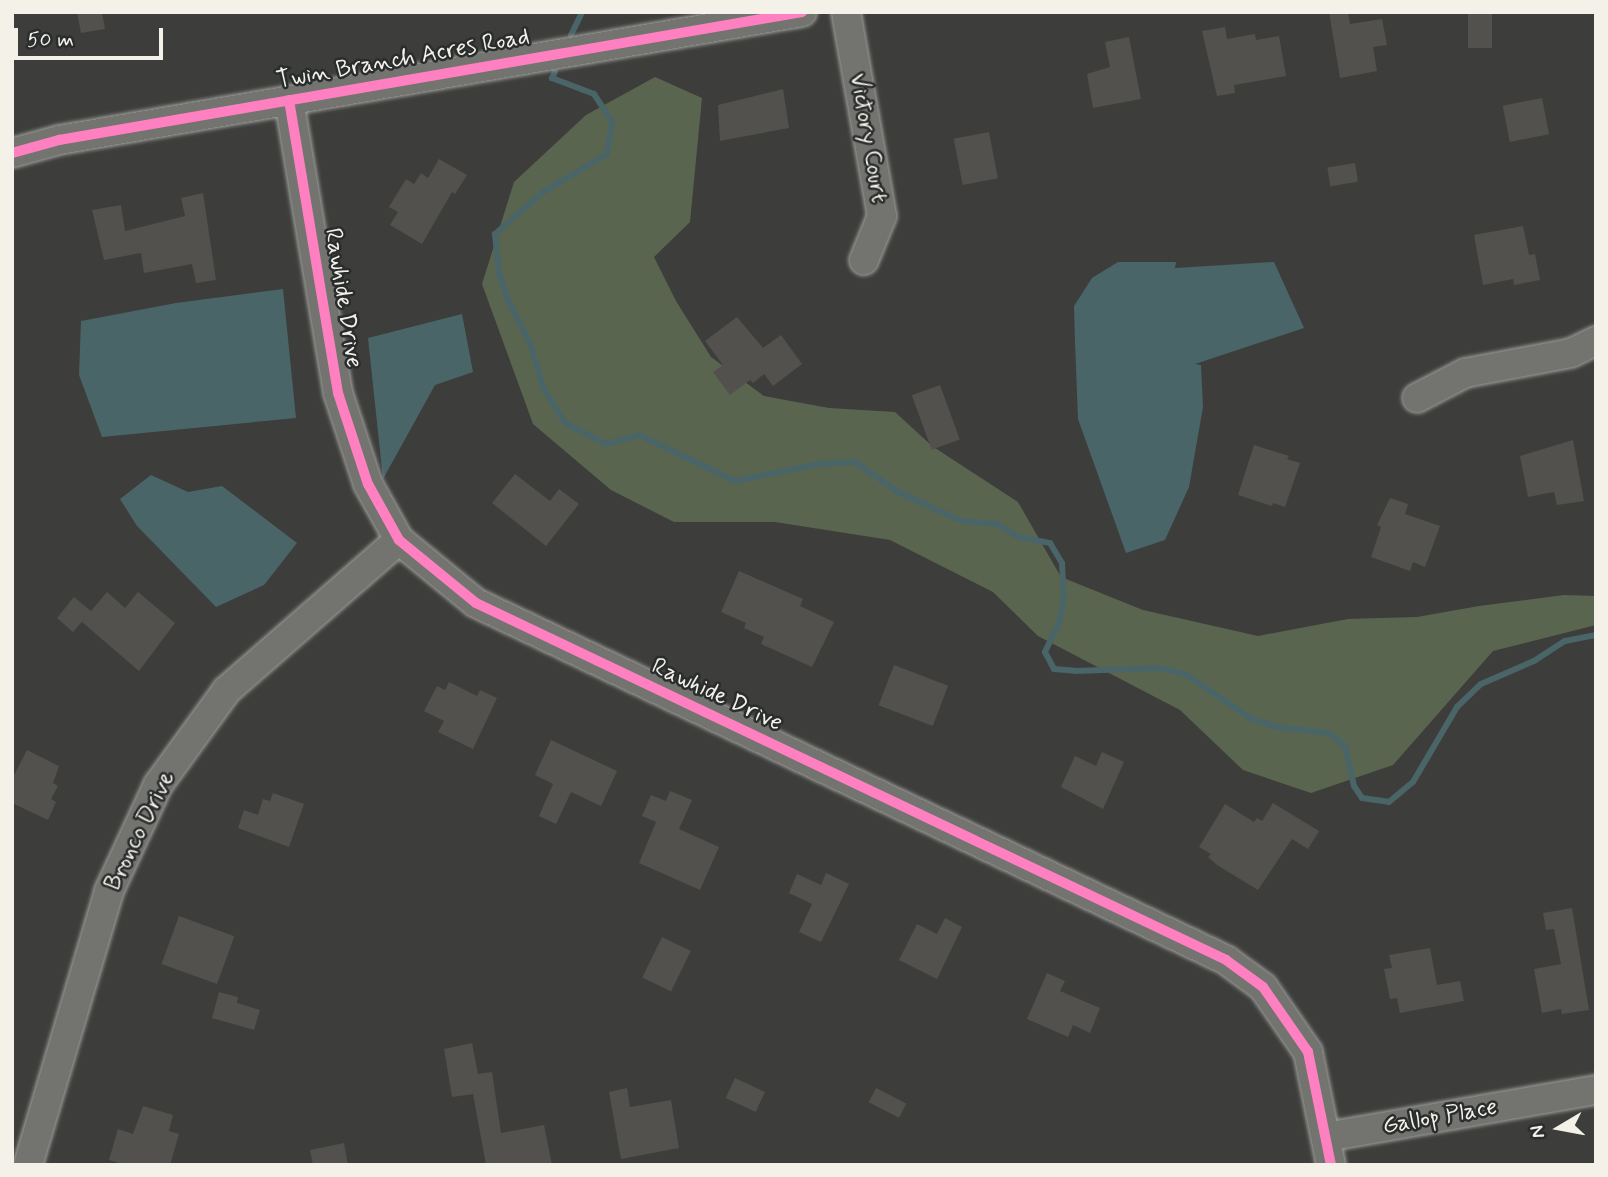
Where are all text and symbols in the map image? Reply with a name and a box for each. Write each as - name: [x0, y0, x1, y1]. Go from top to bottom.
- scale bar: [18, 14, 166, 58]
- street label: Twin Branch Acres Road: [274, 23, 532, 95]
- text: 50 m: [27, 26, 74, 54]
- street label: Victory Court: [842, 69, 894, 207]
- street label: Rawhide Drive: [318, 227, 368, 369]
- street label: Rawhide Drive: [647, 652, 787, 738]
- street label: Bronco Drive: [99, 768, 181, 894]
- street label: Gallop Place: [1380, 1093, 1500, 1141]
- north arrow: [1524, 1093, 1594, 1163]
- text: N: [1524, 1123, 1551, 1140]

